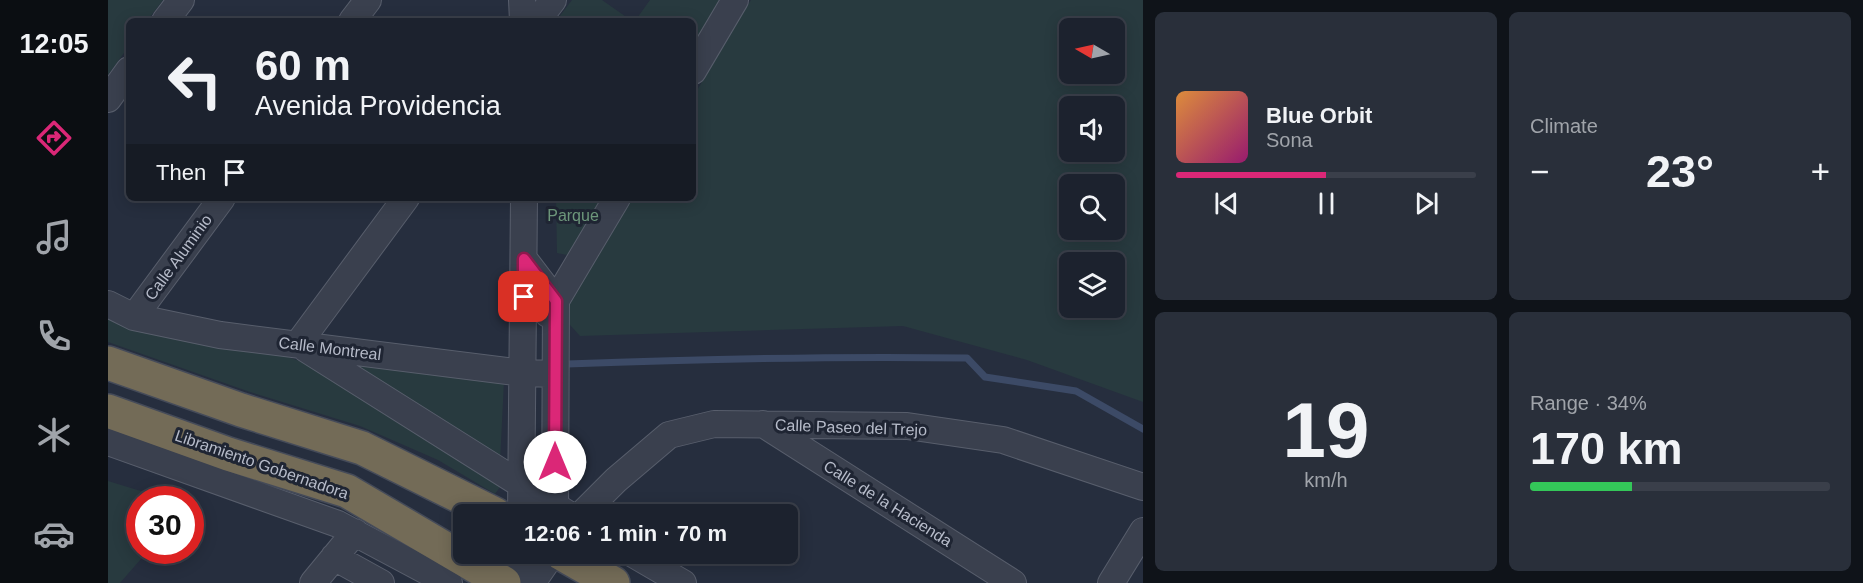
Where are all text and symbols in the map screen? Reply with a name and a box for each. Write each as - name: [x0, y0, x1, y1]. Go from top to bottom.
- north arrow: [1059, 18, 1125, 84]
- map controls: [1059, 18, 1125, 318]
- text: 12:05: [19, 29, 89, 59]
- icon: left: [156, 42, 234, 120]
- text: 60 m: [255, 42, 351, 89]
- text: Avenida Providencia: [255, 91, 501, 121]
- button: sound: [1059, 96, 1125, 162]
- text: Blue Orbit: [1266, 103, 1372, 128]
- text: Climate: [1530, 115, 1598, 137]
- icon: directions: [33, 117, 75, 159]
- text: Sona: [1266, 129, 1313, 151]
- text: 23°: [1646, 146, 1714, 197]
- text: −: [1530, 153, 1549, 190]
- text: +: [1811, 153, 1830, 190]
- icon: arrive: [218, 156, 251, 189]
- text: Then: [156, 160, 206, 185]
- button: search: [1059, 174, 1125, 240]
- icon: previous: [1210, 187, 1243, 220]
- icon: pause: [1310, 187, 1343, 220]
- icon: next: [1410, 187, 1443, 220]
- park label: Parque: [547, 207, 599, 224]
- street label: Calle Aluminio: [142, 211, 215, 303]
- icon: music: [33, 216, 75, 258]
- button: layers: [1059, 252, 1125, 318]
- pin: [498, 271, 549, 322]
- icon: arrive: [507, 280, 540, 313]
- icon: phone: [33, 315, 75, 357]
- street label: Calle Montreal: [278, 334, 382, 363]
- text: 19: [1283, 386, 1369, 474]
- text: Range · 34%: [1530, 392, 1647, 414]
- icon: climate: [33, 414, 75, 456]
- street label: Calle Paseo del Trejo: [775, 416, 927, 439]
- text: 170 km: [1530, 423, 1683, 474]
- street label: Libramiento Gobernadora: [173, 427, 351, 502]
- position arrow: [523, 430, 587, 494]
- street label: Calle de la Hacienda: [821, 457, 955, 550]
- text: km/h: [1304, 469, 1348, 491]
- speed limit sign: 30: [126, 486, 204, 564]
- icon: car: [33, 513, 75, 555]
- text: 12:06 · 1 min · 70 m: [524, 521, 727, 546]

